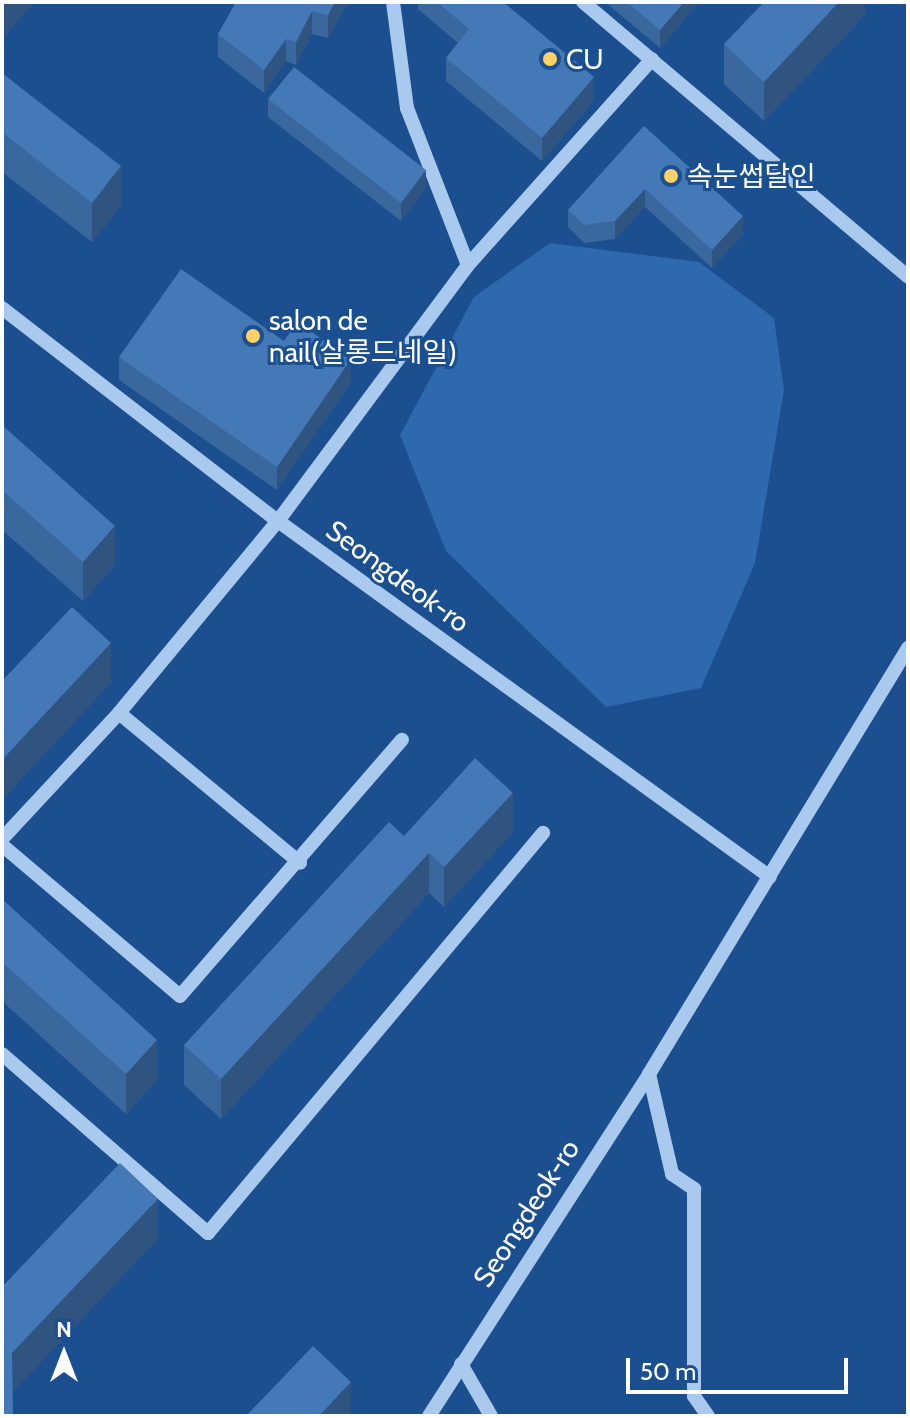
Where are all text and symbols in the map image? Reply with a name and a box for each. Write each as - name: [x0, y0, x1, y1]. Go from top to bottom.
- place label: CU: [566, 42, 604, 76]
- marker: CU: [541, 50, 559, 68]
- place label: 속눈썹달인: [687, 159, 816, 193]
- marker: 속눈썹달인: [662, 167, 680, 185]
- place label: salon de nail(살롱드네일): [269, 303, 457, 369]
- marker: salon de nail(살롱드네일): [244, 327, 262, 345]
- street label: Seongdeok-ro: [320, 513, 476, 639]
- street label: Seongdeok-ro: [466, 1133, 586, 1293]
- north arrow: [24, 1314, 104, 1394]
- text: N: [56, 1316, 72, 1343]
- scale bar: [630, 1342, 852, 1392]
- text: 50 m: [640, 1357, 696, 1386]

